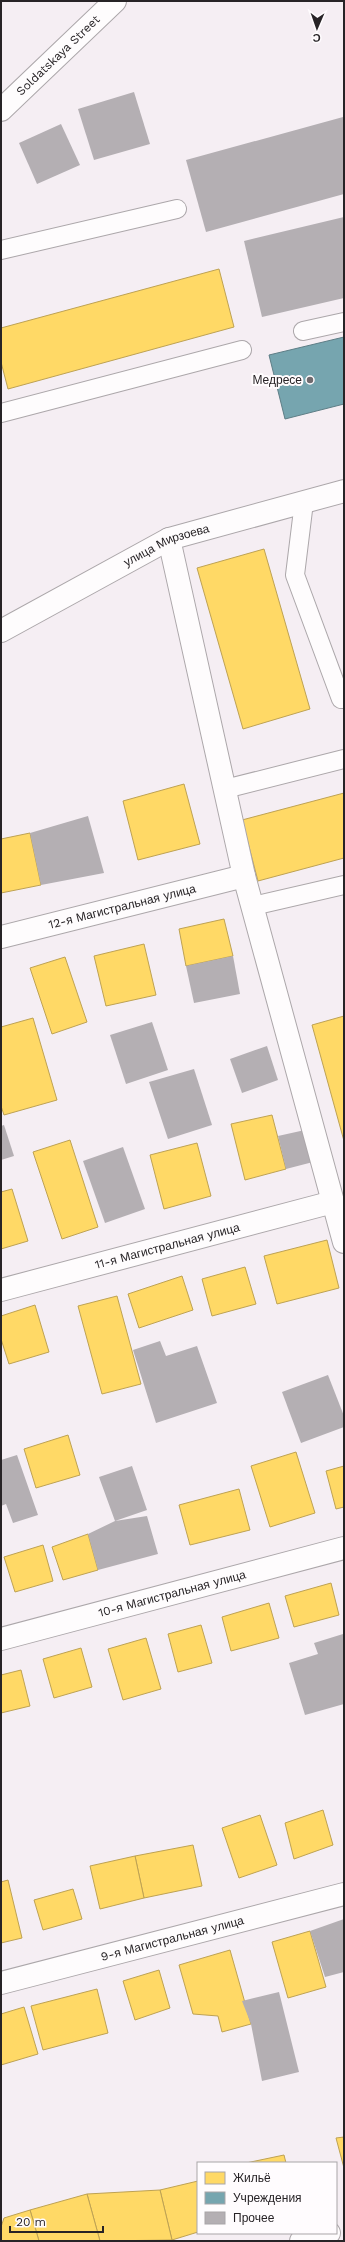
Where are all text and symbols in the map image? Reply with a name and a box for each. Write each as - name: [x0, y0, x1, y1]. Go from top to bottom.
- north arrow: [297, 8, 337, 48]
- street label: Soldatskaya Street: [13, 12, 103, 98]
- text: С: [312, 31, 321, 44]
- place label: Медресе: [252, 373, 302, 387]
- marker: Медресе: [305, 375, 315, 385]
- street label: улица Мирзоева: [121, 521, 211, 569]
- street label: 12-я Магистральная улица: [47, 881, 198, 932]
- street label: 11-я Магистральная улица: [93, 1220, 241, 1272]
- street label: 10-я Магистральная улица: [97, 1567, 248, 1620]
- street label: 9-я Магистральная улица: [99, 1913, 246, 1964]
- legend: [197, 2162, 337, 2234]
- text: Жильё: [233, 2171, 271, 2185]
- text: Учреждения: [233, 2191, 302, 2205]
- scale bar: [10, 2208, 103, 2234]
- text: Прочее: [233, 2211, 275, 2225]
- text: 20 m: [16, 2215, 46, 2229]

